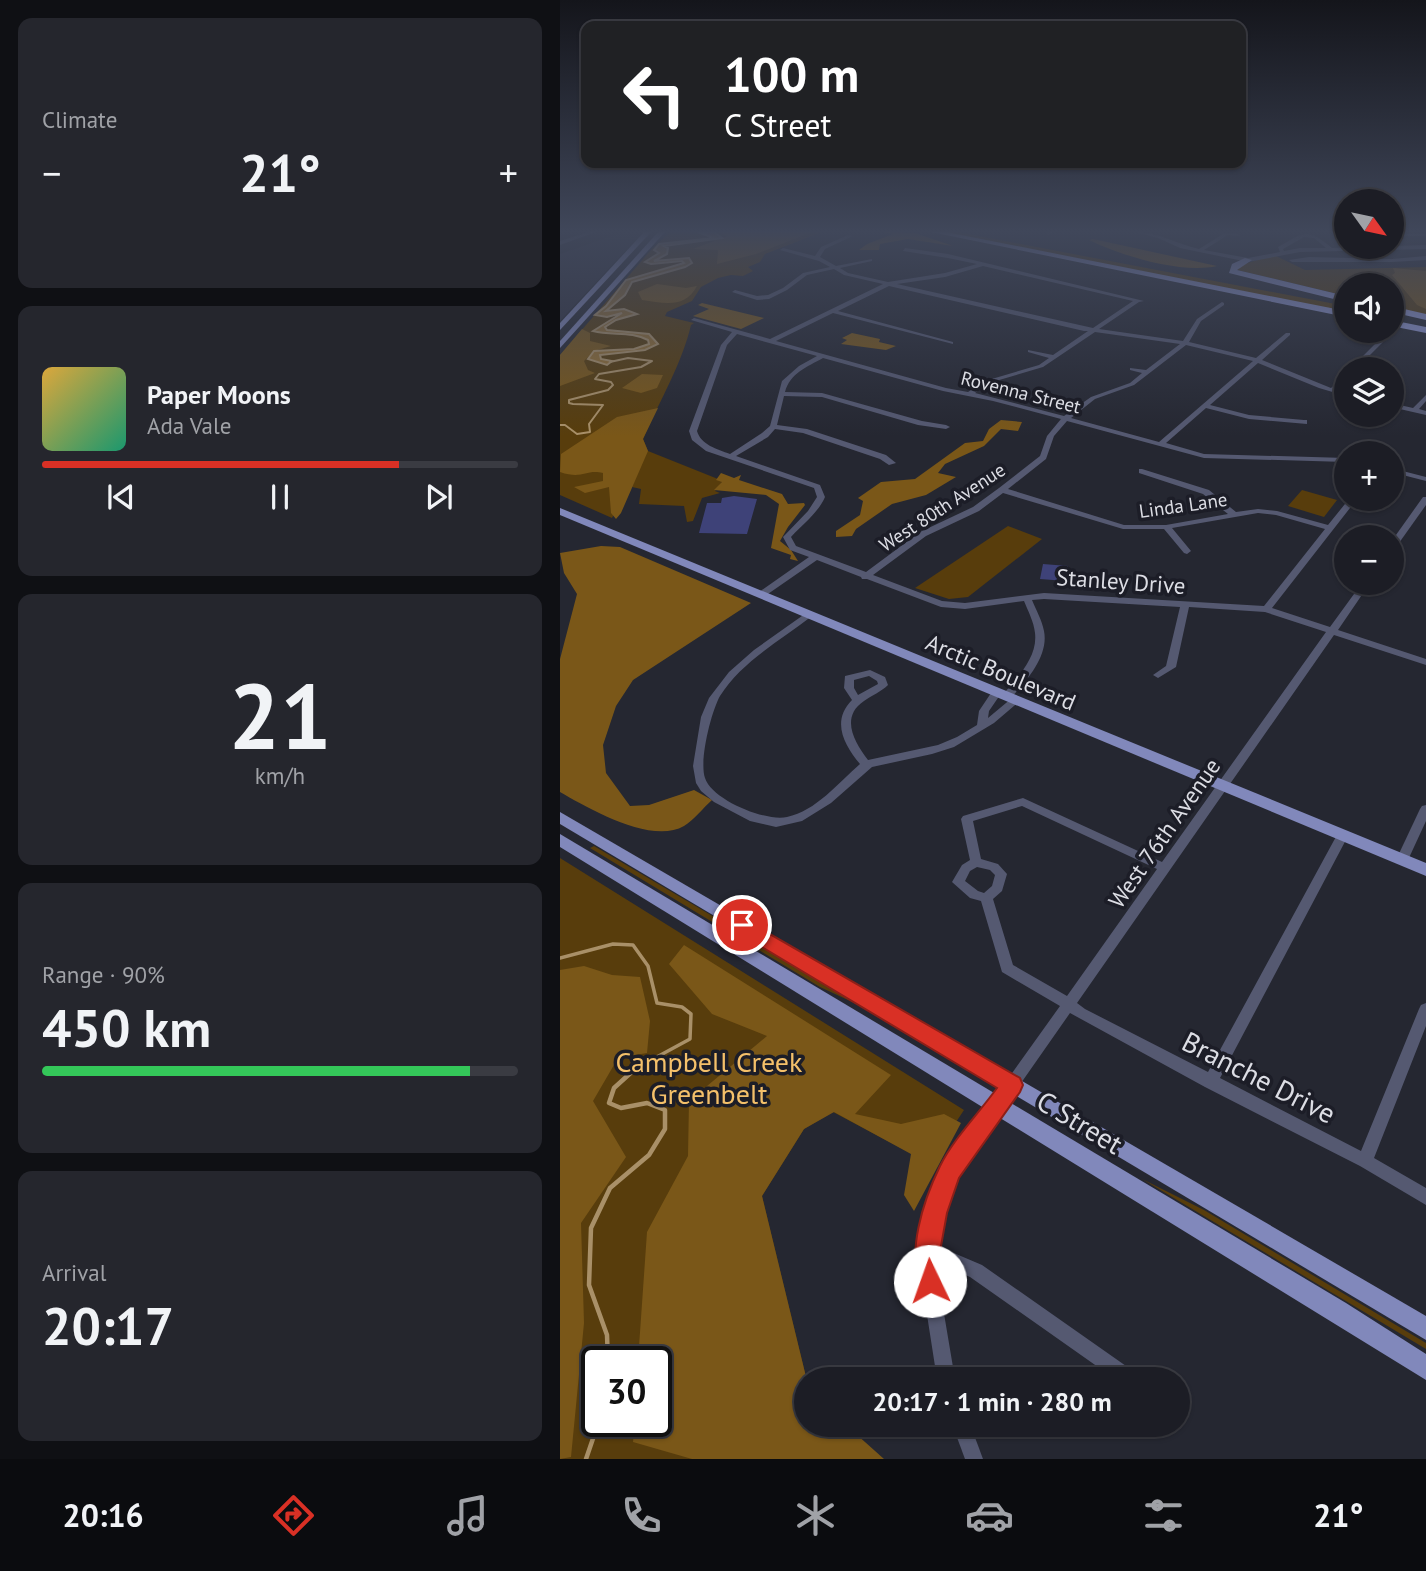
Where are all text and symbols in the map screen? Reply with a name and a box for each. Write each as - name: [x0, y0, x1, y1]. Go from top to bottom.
- text: 100 m: [724, 42, 859, 106]
- icon: left: [609, 49, 700, 140]
- text: C Street: [724, 104, 831, 146]
- text: Climate: [42, 105, 117, 134]
- text: 21°: [239, 139, 321, 206]
- text: −: [42, 148, 61, 197]
- text: +: [499, 148, 518, 197]
- north arrow: [1334, 189, 1404, 259]
- map controls: [1334, 189, 1404, 595]
- button: sound: [1334, 273, 1404, 343]
- button: layers: [1334, 357, 1404, 427]
- street label: Rovenna Street: [959, 366, 1084, 419]
- text: Paper Moons: [147, 378, 291, 411]
- text: Ada Vale: [147, 411, 231, 440]
- button: +: [1334, 441, 1404, 511]
- street label: West 80th Avenue: [874, 457, 1010, 557]
- icon: previous: [102, 478, 140, 516]
- icon: pause: [261, 478, 299, 516]
- icon: next: [420, 478, 458, 516]
- street label: Linda Lane: [1137, 487, 1229, 523]
- button: −: [1334, 525, 1404, 595]
- street label: Stanley Drive: [1055, 562, 1187, 600]
- street label: Arctic Boulevard: [922, 627, 1080, 717]
- text: 21: [228, 656, 332, 774]
- street label: West 76th Avenue: [1102, 753, 1226, 913]
- text: km/h: [255, 761, 305, 790]
- pin: [712, 895, 772, 955]
- icon: arrive: [723, 906, 761, 944]
- text: Range · 90%: [42, 960, 165, 989]
- text: 450 km: [42, 994, 211, 1061]
- street label: Branche Drive: [1176, 1023, 1342, 1131]
- park label: Campbell Creek Greenbelt: [615, 1043, 803, 1112]
- street label: C Street: [1030, 1082, 1130, 1162]
- position arrow: [893, 1244, 967, 1318]
- text: Arrival: [42, 1258, 106, 1287]
- text: 20:17: [42, 1292, 174, 1359]
- speed limit sign: 30: [581, 1346, 672, 1437]
- text: 20:17 · 1 min · 280 m: [872, 1385, 1112, 1418]
- icon: directions: [269, 1491, 318, 1540]
- icon: music: [443, 1491, 492, 1540]
- icon: phone: [617, 1491, 666, 1540]
- icon: climate: [791, 1491, 840, 1540]
- icon: car: [965, 1491, 1014, 1540]
- icon: filters: [1139, 1491, 1188, 1540]
- text: 20:16: [63, 1494, 144, 1536]
- text: 21°: [1313, 1494, 1363, 1536]

